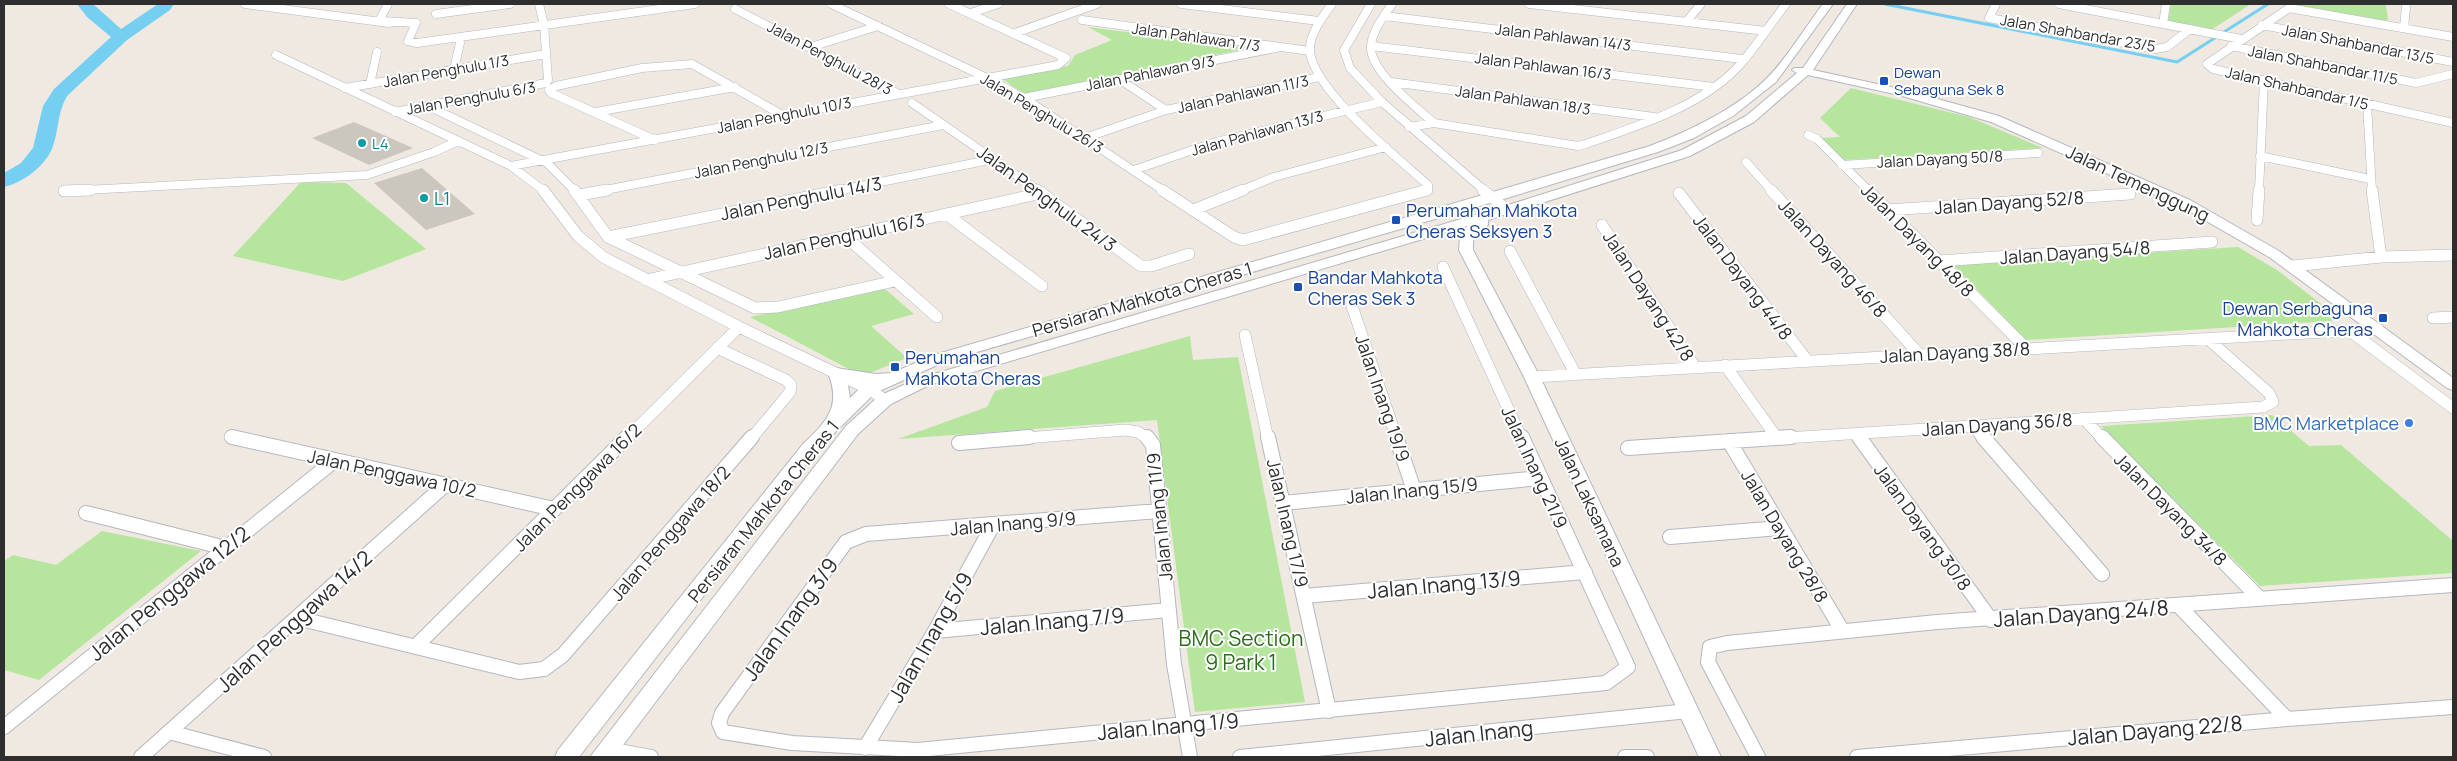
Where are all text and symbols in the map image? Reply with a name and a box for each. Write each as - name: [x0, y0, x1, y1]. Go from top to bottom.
- street label: Jalan Shahbandar 23/5: [1999, 9, 2157, 57]
- street label: Jalan Penghulu 28/3: [764, 16, 896, 100]
- street label: Jalan Pahlawan 7/3: [1130, 18, 1262, 56]
- street label: Jalan Pahlawan 14/3: [1494, 18, 1632, 56]
- street label: Jalan Shahbandar 13/5: [2280, 19, 2436, 69]
- street label: Jalan Shahbandar 11/5: [2246, 40, 2400, 90]
- street label: Jalan Pahlawan 16/3: [1474, 47, 1612, 85]
- street label: Jalan Penghulu 1/3: [381, 50, 511, 92]
- street label: Jalan Pahlawan 9/3: [1084, 50, 1216, 96]
- street label: Jalan Shahbandar 1/5: [2223, 61, 2371, 115]
- place label: Dewan Sebaguna Sek 8: [1894, 62, 2004, 100]
- street label: Jalan Penghulu 26/3: [977, 68, 1107, 158]
- street label: Jalan Pahlawan 11/3: [1175, 70, 1311, 118]
- marker: Dewan Sebaguna Sek 8: [1878, 75, 1890, 87]
- street label: Jalan Penghulu 6/3: [405, 76, 537, 120]
- street label: Jalan Pahlawan 18/3: [1454, 80, 1592, 120]
- street label: Jalan Penghulu 10/3: [715, 92, 853, 138]
- street label: Jalan Pahlawan 13/3: [1189, 105, 1325, 161]
- place label: L4: [372, 133, 389, 154]
- marker: L4: [356, 137, 368, 149]
- street label: Jalan Penghulu 12/3: [692, 137, 830, 183]
- street label: Jalan Penghulu 24/3: [973, 139, 1121, 257]
- street label: Jalan Temenggung: [2062, 139, 2214, 227]
- street label: Jalan Dayang 50/8: [1877, 145, 2003, 173]
- street label: Jalan Penghulu 14/3: [718, 171, 884, 225]
- street label: Jalan Dayang 48/8: [1856, 178, 1980, 302]
- street label: Jalan Dayang 52/8: [1933, 185, 2085, 219]
- place label: L1: [434, 186, 450, 210]
- marker: L1: [418, 192, 430, 204]
- street label: Jalan Dayang 46/8: [1773, 194, 1893, 322]
- place label: Perumahan Mahkota Cheras Seksyen 3: [1406, 198, 1577, 243]
- street label: Jalan Penghulu 16/3: [761, 207, 927, 265]
- street label: Jalan Dayang 44/8: [1688, 209, 1798, 345]
- marker: Perumahan Mahkota Cheras Seksyen 3: [1390, 214, 1402, 226]
- street label: Jalan Dayang 42/8: [1598, 226, 1700, 366]
- street label: Jalan Dayang 54/8: [1999, 235, 2151, 269]
- street label: Persiaran Mahkota Cheras 1: [1029, 256, 1255, 342]
- place label: Bandar Mahkota Cheras Sek 3: [1308, 265, 1443, 310]
- marker: Bandar Mahkota Cheras Sek 3: [1292, 281, 1304, 293]
- place label: Dewan Serbaguna Mahkota Cheras: [2222, 296, 2373, 341]
- marker: Dewan Serbaguna Mahkota Cheras: [2377, 312, 2389, 324]
- street label: Jalan Inang 19/9: [1350, 331, 1416, 465]
- street label: Jalan Dayang 38/8: [1879, 336, 2031, 368]
- place label: Perumahan Mahkota Cheras: [905, 345, 1041, 390]
- marker: Perumahan Mahkota Cheras: [889, 361, 901, 373]
- street label: Jalan Inang 21/9: [1496, 402, 1574, 532]
- street label: Jalan Dayang 36/8: [1921, 407, 2073, 441]
- place label: BMC Marketplace: [2253, 411, 2399, 435]
- street label: Persiaran Mahkota Cheras 1: [682, 415, 844, 607]
- marker: BMC Marketplace: [2403, 417, 2415, 429]
- street label: Jalan Penggawa 16/2: [508, 418, 646, 556]
- street label: Jalan Laksamana: [1550, 433, 1630, 571]
- street label: Jalan Penggawa 10/2: [306, 443, 478, 503]
- street label: Jalan Dayang 34/8: [2109, 447, 2233, 571]
- street label: Jalan Inang 11/9: [1140, 452, 1178, 582]
- street label: Jalan Inang 17/9: [1262, 457, 1314, 589]
- street label: Jalan Dayang 30/8: [1869, 459, 1977, 595]
- street label: Jalan Penggawa 18/2: [605, 461, 735, 605]
- street label: Jalan Dayang 28/8: [1736, 465, 1834, 607]
- street label: Jalan Inang 15/9: [1345, 471, 1479, 509]
- street label: Jalan Inang 9/9: [949, 506, 1077, 540]
- street label: Jalan Penggawa 12/2: [83, 519, 255, 667]
- street label: Jalan Penggawa 14/2: [210, 544, 378, 698]
- street label: Jalan Inang 3/9: [736, 552, 844, 686]
- street label: Jalan Inang 13/9: [1366, 563, 1522, 605]
- street label: Jalan Inang 5/9: [881, 567, 979, 707]
- street label: Jalan Dayang 24/8: [1993, 593, 2169, 633]
- street label: Jalan Inang 7/9: [979, 601, 1125, 641]
- park label: BMC Section 9 Park 1: [1179, 624, 1303, 676]
- street label: Jalan Inang 1/9: [1096, 706, 1240, 746]
- street label: Jalan Dayang 22/8: [2066, 708, 2244, 752]
- street label: Jalan Inang: [1424, 713, 1534, 753]

